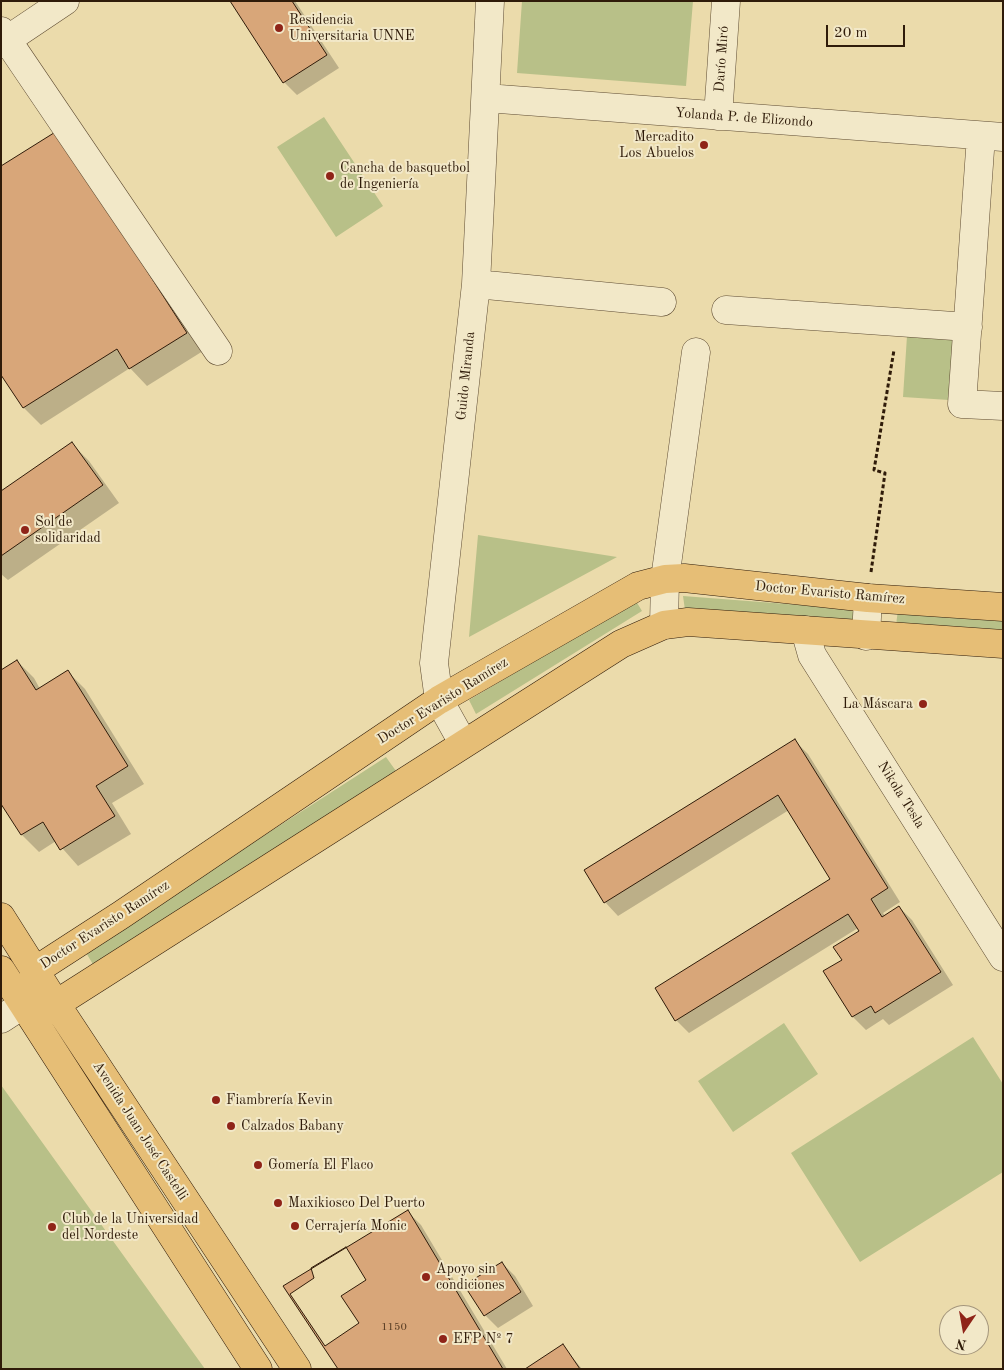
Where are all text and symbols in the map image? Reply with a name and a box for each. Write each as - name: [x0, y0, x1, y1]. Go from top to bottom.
- place label: Residencia Universitaria UNNE: [289, 12, 414, 44]
- scale bar: [829, 15, 908, 47]
- marker: Residencia Universitaria UNNE: [273, 22, 285, 34]
- street label: Darío Miró: [711, 25, 733, 93]
- text: 20 m: [834, 26, 868, 41]
- street label: Yolanda P. de Elizondo: [674, 105, 814, 131]
- place label: Mercadito Los Abuelos: [619, 129, 694, 162]
- marker: Mercadito Los Abuelos: [698, 139, 710, 151]
- place label: Cancha de basquetbol de Ingeniería: [340, 160, 470, 192]
- marker: Cancha de basquetbol de Ingeniería: [324, 170, 336, 182]
- street label: Guido Miranda: [453, 331, 479, 421]
- place label: Sol de solidaridad: [35, 514, 101, 546]
- marker: Sol de solidaridad: [19, 524, 31, 536]
- street label: Doctor Evaristo Ramírez: [754, 578, 906, 608]
- street label: Doctor Evaristo Ramírez: [375, 654, 511, 748]
- place label: La Máscara: [842, 696, 913, 712]
- marker: La Máscara: [917, 698, 929, 710]
- street label: Nikola Tesla: [874, 758, 928, 832]
- street label: Doctor Evaristo Ramírez: [37, 877, 173, 973]
- street label: Avenida Juan José Castelli: [89, 1059, 191, 1203]
- place label: Fiambrería Kevin: [226, 1092, 333, 1108]
- marker: Fiambrería Kevin: [210, 1094, 222, 1106]
- place label: Calzados Babany: [241, 1118, 344, 1134]
- marker: Calzados Babany: [225, 1120, 237, 1132]
- place label: Gomería El Flaco: [268, 1157, 374, 1173]
- marker: Gomería El Flaco: [252, 1159, 264, 1171]
- place label: Maxikiosco Del Puerto: [288, 1195, 425, 1211]
- marker: Maxikiosco Del Puerto: [272, 1197, 284, 1209]
- place label: Club de la Universidad del Nordeste: [62, 1211, 199, 1244]
- place label: Cerrajería Monic: [305, 1218, 407, 1234]
- marker: Cerrajería Monic: [289, 1220, 301, 1232]
- marker: Club de la Universidad del Nordeste: [46, 1221, 58, 1233]
- place label: Apoyo sin condiciones: [436, 1261, 505, 1294]
- marker: Apoyo sin condiciones: [420, 1271, 432, 1283]
- north arrow: [939, 1305, 989, 1355]
- house number: 1150: [381, 1320, 407, 1334]
- place label: EFP Nº 7: [453, 1331, 514, 1347]
- marker: EFP Nº 7: [437, 1333, 449, 1345]
- text: N: [954, 1336, 968, 1352]

